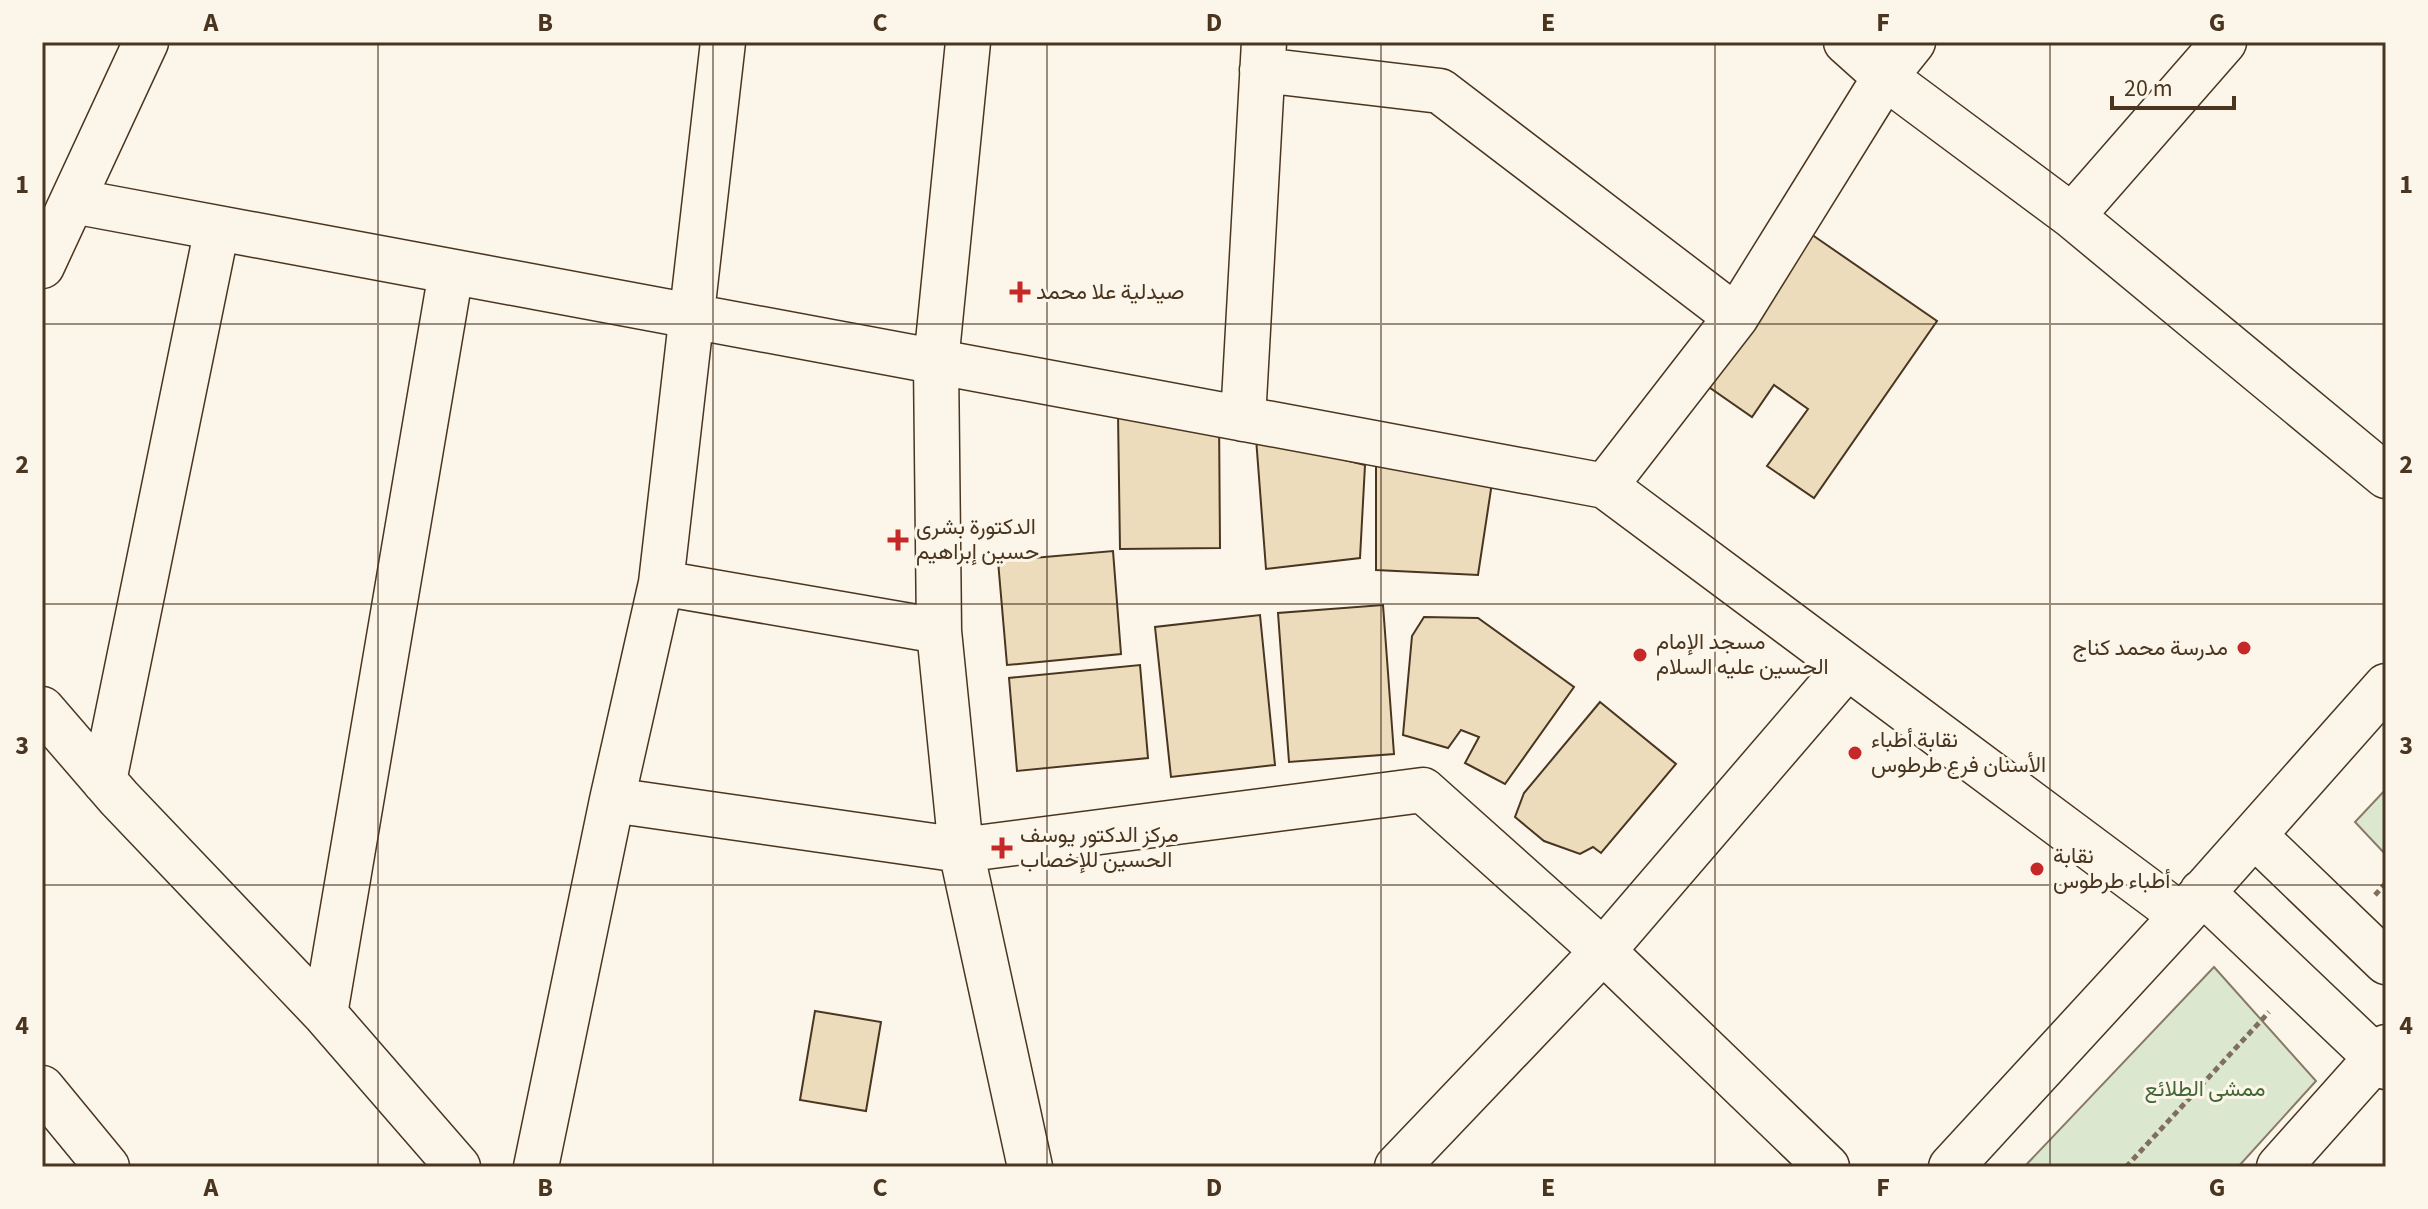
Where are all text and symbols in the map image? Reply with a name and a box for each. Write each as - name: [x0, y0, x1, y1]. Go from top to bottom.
- text: A: [203, 4, 220, 41]
- text: B: [537, 4, 553, 41]
- text: C: [872, 4, 888, 41]
- text: D: [1206, 4, 1222, 41]
- text: E: [1541, 4, 1555, 41]
- text: F: [1876, 4, 1890, 41]
- text: G: [2209, 4, 2225, 41]
- scale bar: [2112, 60, 2234, 110]
- text: 20 m: [2124, 71, 2173, 106]
- text: 1: [15, 166, 29, 203]
- text: 1: [2399, 166, 2413, 203]
- place label: صيدلية علا محمد: [1036, 276, 1184, 308]
- marker: صيدلية علا محمد: [1011, 283, 1029, 301]
- text: 2: [15, 446, 29, 483]
- text: 2: [2399, 446, 2413, 483]
- place label: الدكتورة بشرى حسين إبراهيم: [916, 511, 1039, 568]
- marker: الدكتورة بشرى حسين إبراهيم: [887, 529, 909, 551]
- place label: مسجد الإمام الحسين عليه السلام: [1656, 626, 1829, 683]
- place label: مدرسة محمد كناج: [2073, 632, 2228, 664]
- marker: مدرسة محمد كناج: [2235, 639, 2253, 657]
- marker: مسجد الإمام الحسين عليه السلام: [1631, 646, 1649, 664]
- place label: نقابة أطباء الأسنان فرع طرطوس: [1871, 724, 2046, 781]
- text: 3: [15, 727, 29, 764]
- text: 3: [2399, 727, 2413, 764]
- marker: نقابة أطباء الأسنان فرع طرطوس: [1846, 744, 1864, 762]
- place label: مركز الدكتور يوسف الحسين للإخصاب: [1020, 819, 1179, 876]
- marker: مركز الدكتور يوسف الحسين للإخصاب: [991, 837, 1013, 859]
- place label: نقابة أطباء طرطوس: [2053, 840, 2170, 897]
- marker: نقابة أطباء طرطوس: [2028, 860, 2046, 878]
- text: 4: [15, 1007, 29, 1044]
- text: 4: [2399, 1007, 2413, 1044]
- park label: ممشى الطلائع: [2144, 1073, 2266, 1105]
- text: A: [203, 1169, 220, 1206]
- text: B: [537, 1169, 553, 1206]
- text: C: [872, 1169, 888, 1206]
- text: D: [1206, 1169, 1222, 1206]
- text: E: [1541, 1169, 1555, 1206]
- text: F: [1876, 1169, 1890, 1206]
- text: G: [2209, 1169, 2225, 1206]

